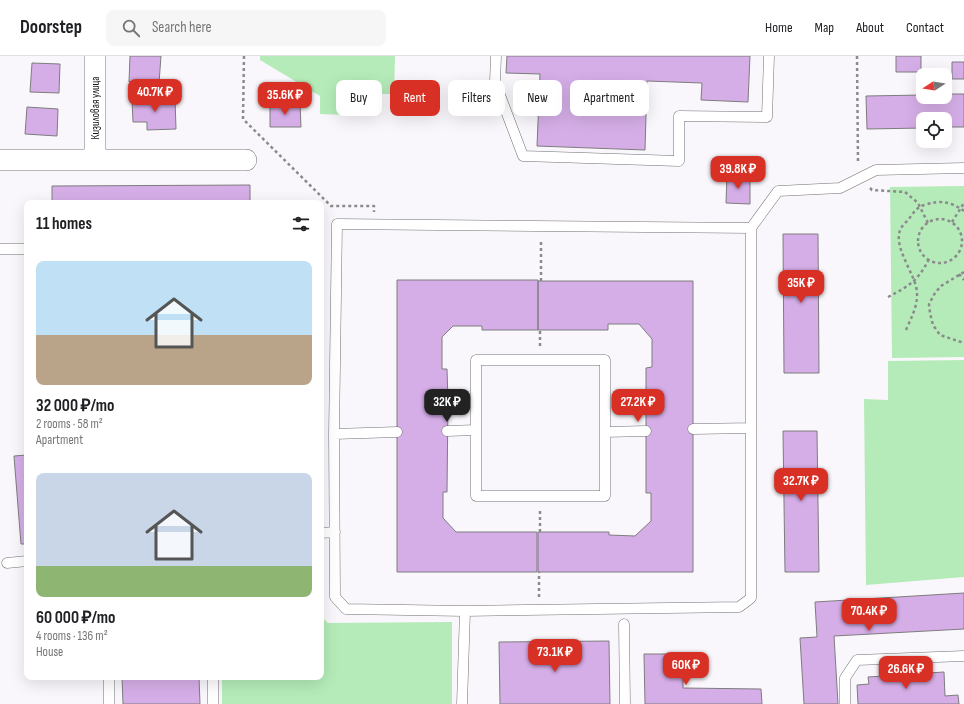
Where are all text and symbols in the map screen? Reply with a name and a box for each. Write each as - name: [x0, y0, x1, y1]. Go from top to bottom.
- search box: [106, 10, 386, 46]
- text: Doorstep: [20, 16, 82, 39]
- icon: search: [120, 17, 142, 39]
- text: Search here: [152, 18, 212, 37]
- text: Home: [765, 19, 793, 36]
- text: Map: [815, 19, 834, 36]
- text: About: [856, 19, 884, 36]
- text: Contact: [906, 19, 944, 36]
- north arrow: [916, 68, 952, 104]
- map controls: [916, 68, 952, 148]
- street label: Кизиловая улица: [89, 77, 102, 139]
- pin: 40.7K ₽: [118, 79, 192, 113]
- chip: Buy: [336, 80, 382, 116]
- chip: Rent: [390, 80, 440, 116]
- chip: Filters: [448, 80, 505, 116]
- chip: New: [513, 80, 562, 116]
- chip: Apartment: [570, 80, 649, 116]
- pin: 35.6K ₽: [248, 82, 322, 116]
- text: 40.7K ₽: [137, 84, 173, 100]
- text: 35.6K ₽: [267, 87, 303, 103]
- button: locate: [916, 112, 952, 148]
- pin: 39.8K ₽: [701, 156, 775, 190]
- text: 39.8K ₽: [720, 161, 756, 177]
- icon: filters: [290, 213, 312, 235]
- text: 11 homes: [36, 214, 92, 234]
- pin: 35K ₽: [773, 270, 829, 304]
- text: 35K ₽: [787, 275, 815, 291]
- icon: home: [138, 287, 210, 359]
- pin: 32K ₽: [419, 389, 475, 423]
- pin: 27.2K ₽: [601, 389, 675, 423]
- text: 32K ₽: [433, 394, 461, 410]
- text: 27.2K ₽: [620, 394, 656, 410]
- text: 32 000 ₽/mo: [36, 396, 114, 416]
- text: 2 rooms · 58 m²: [36, 416, 103, 432]
- text: Apartment: [36, 432, 83, 448]
- pin: 32.7K ₽: [764, 468, 838, 502]
- text: 32.7K ₽: [783, 473, 819, 489]
- icon: home: [138, 499, 210, 571]
- pin: 70.4K ₽: [832, 598, 906, 632]
- text: 70.4K ₽: [851, 603, 887, 619]
- text: 60 000 ₽/mo: [36, 608, 115, 628]
- text: 4 rooms · 136 m²: [36, 628, 108, 644]
- pin: 73.1K ₽: [518, 639, 592, 673]
- text: House: [36, 644, 63, 660]
- text: 73.1K ₽: [537, 644, 573, 660]
- pin: 60K ₽: [658, 652, 714, 686]
- pin: 26.6K ₽: [869, 656, 943, 690]
- text: 60K ₽: [672, 657, 700, 673]
- text: 26.6K ₽: [888, 661, 924, 677]

